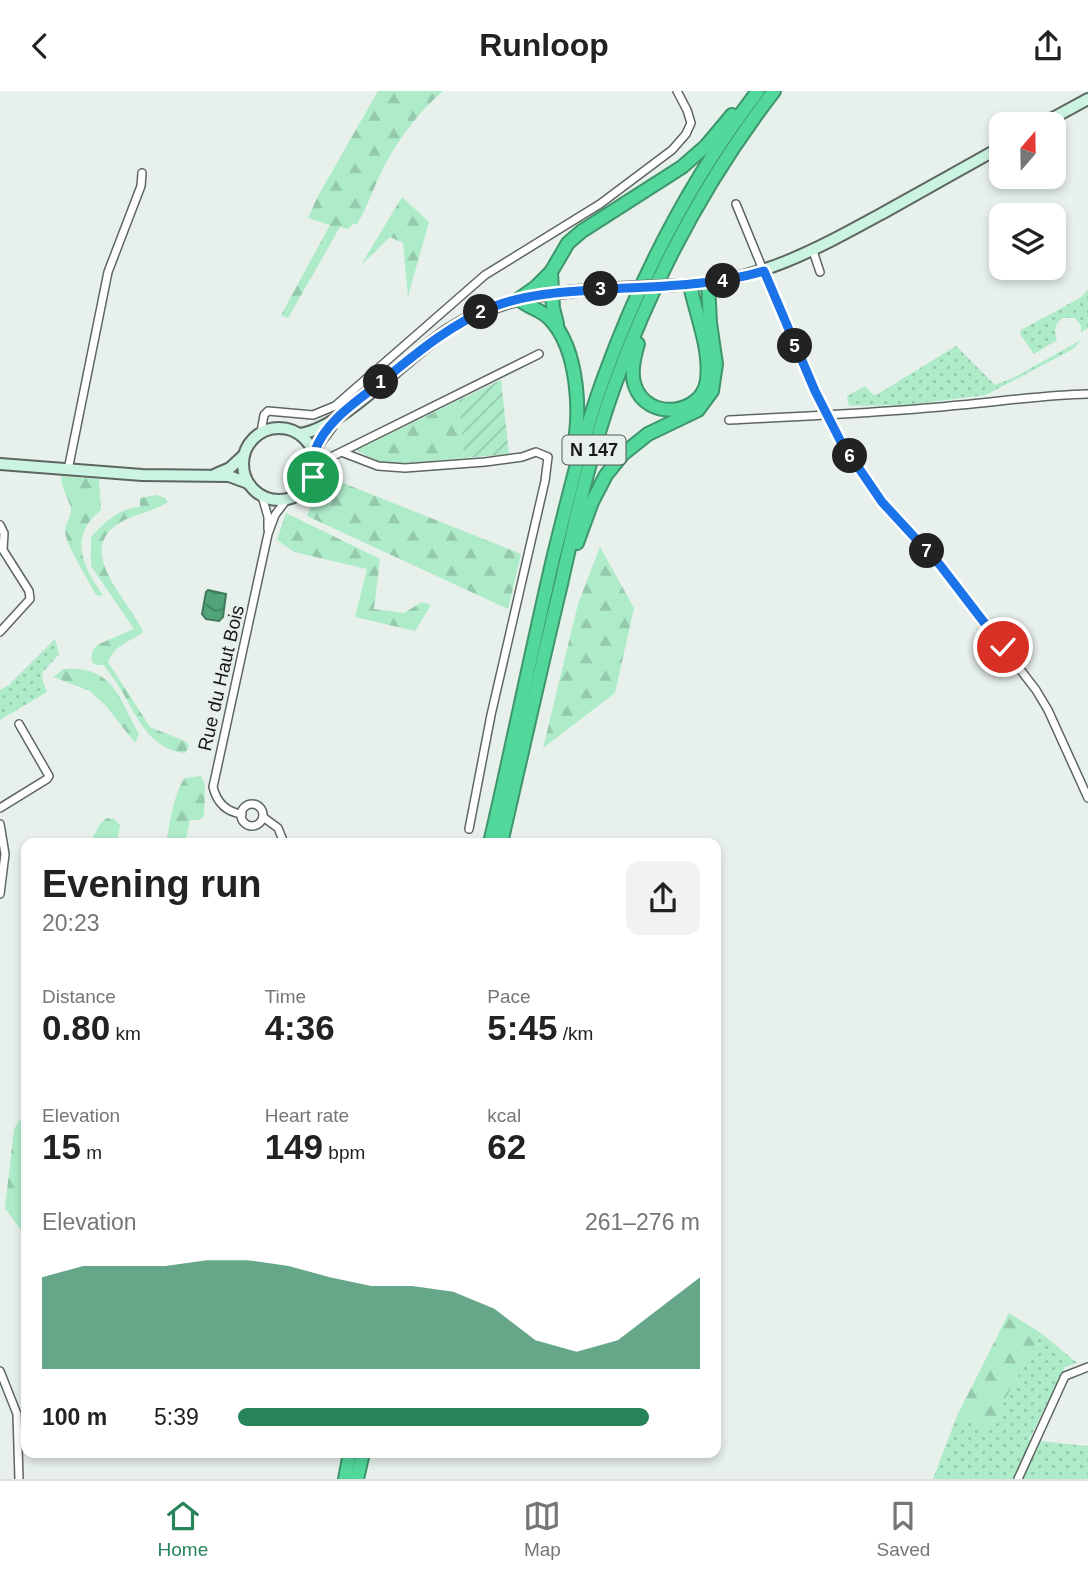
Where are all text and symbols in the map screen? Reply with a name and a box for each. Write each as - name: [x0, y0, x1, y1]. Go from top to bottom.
- icon: back: [21, 27, 59, 65]
- text: Runloop: [479, 27, 609, 63]
- icon: share: [1029, 27, 1067, 65]
- north arrow: [989, 112, 1066, 189]
- map controls: [989, 112, 1066, 280]
- button: layers: [989, 203, 1066, 280]
- pin: 4: [706, 263, 740, 299]
- text: 4: [717, 270, 728, 291]
- pin: 3: [584, 271, 618, 307]
- text: 3: [595, 278, 606, 299]
- pin: 2: [463, 295, 498, 329]
- text: 2: [475, 301, 486, 322]
- pin: 5: [778, 329, 812, 363]
- text: 5: [789, 335, 800, 356]
- pin: 1: [364, 365, 398, 399]
- text: 1: [375, 371, 386, 392]
- road number: N 147: [562, 435, 626, 465]
- pin: 6: [832, 439, 868, 473]
- text: 6: [844, 445, 855, 466]
- pin: [283, 447, 343, 507]
- icon: arrive: [294, 458, 332, 496]
- pin: 7: [909, 533, 944, 568]
- text: 7: [921, 540, 932, 561]
- street label: Rue du Haut Bois: [194, 603, 248, 753]
- pin: [973, 617, 1033, 677]
- icon: check: [984, 628, 1022, 666]
- button: share: [626, 861, 700, 935]
- text: Evening run: [42, 863, 262, 905]
- text: 20:23: [42, 910, 100, 936]
- text: Distance: [42, 986, 116, 1007]
- text: Time: [265, 986, 306, 1007]
- text: Pace: [487, 986, 531, 1007]
- text: 0.80: [42, 1008, 110, 1047]
- text: 4:36: [265, 1008, 335, 1047]
- text: 5:45: [487, 1008, 557, 1047]
- text: km: [110, 1023, 141, 1044]
- text: /km: [557, 1023, 593, 1044]
- text: Elevation: [42, 1105, 120, 1126]
- text: Heart rate: [265, 1105, 349, 1126]
- text: kcal: [487, 1105, 521, 1126]
- text: 15: [42, 1127, 81, 1166]
- text: 149: [265, 1127, 323, 1166]
- text: 62: [487, 1127, 526, 1166]
- text: m: [81, 1142, 102, 1163]
- text: bpm: [323, 1142, 365, 1163]
- text: Elevation: [42, 1209, 137, 1235]
- text: 261–276 m: [585, 1209, 700, 1235]
- text: 100 m: [42, 1404, 107, 1430]
- text: 5:39: [154, 1404, 199, 1430]
- tab: Home: [158, 1497, 208, 1561]
- tab: Map: [523, 1497, 561, 1561]
- tab: Saved: [877, 1497, 930, 1561]

